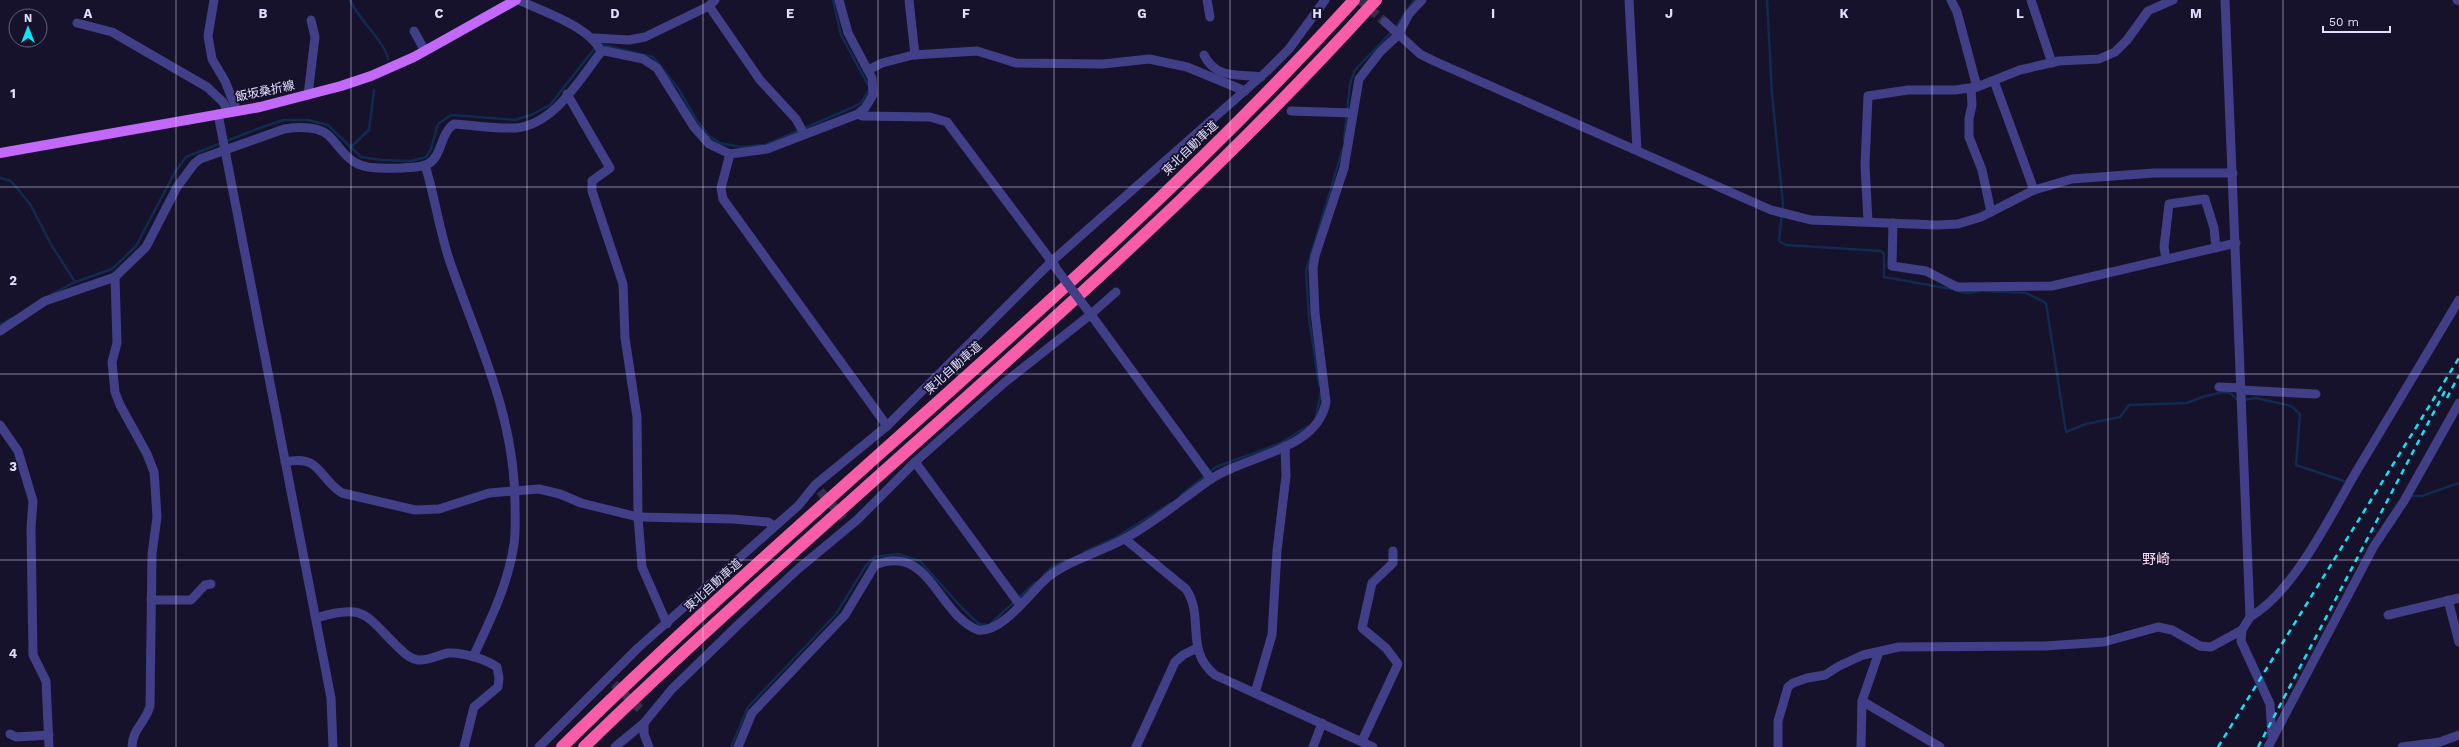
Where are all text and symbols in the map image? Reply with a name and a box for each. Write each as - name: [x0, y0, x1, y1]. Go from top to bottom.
- text: A: [84, 6, 93, 21]
- text: B: [259, 6, 268, 21]
- text: C: [435, 6, 444, 21]
- text: D: [610, 6, 620, 21]
- text: E: [786, 6, 794, 21]
- text: F: [962, 6, 970, 21]
- text: G: [1137, 6, 1147, 21]
- text: H: [1312, 6, 1322, 21]
- text: I: [1491, 6, 1495, 21]
- text: J: [1665, 6, 1673, 21]
- text: K: [1839, 6, 1849, 21]
- text: L: [2016, 6, 2024, 21]
- text: M: [2190, 6, 2202, 21]
- north arrow: [8, 8, 48, 48]
- scale bar: [2323, 8, 2390, 34]
- text: N: [24, 12, 32, 25]
- text: 50 m: [2329, 15, 2359, 29]
- street label: 飯坂桑折線: [234, 78, 296, 104]
- text: 1: [10, 86, 16, 101]
- street label: 東北自動車道: [1159, 118, 1221, 178]
- text: 2: [9, 273, 17, 288]
- street label: 東北自動車道: [922, 339, 984, 397]
- text: 3: [9, 459, 17, 474]
- district label: 野崎: [2142, 551, 2170, 567]
- street label: 東北自動車道: [682, 556, 744, 614]
- text: 4: [9, 646, 18, 661]

